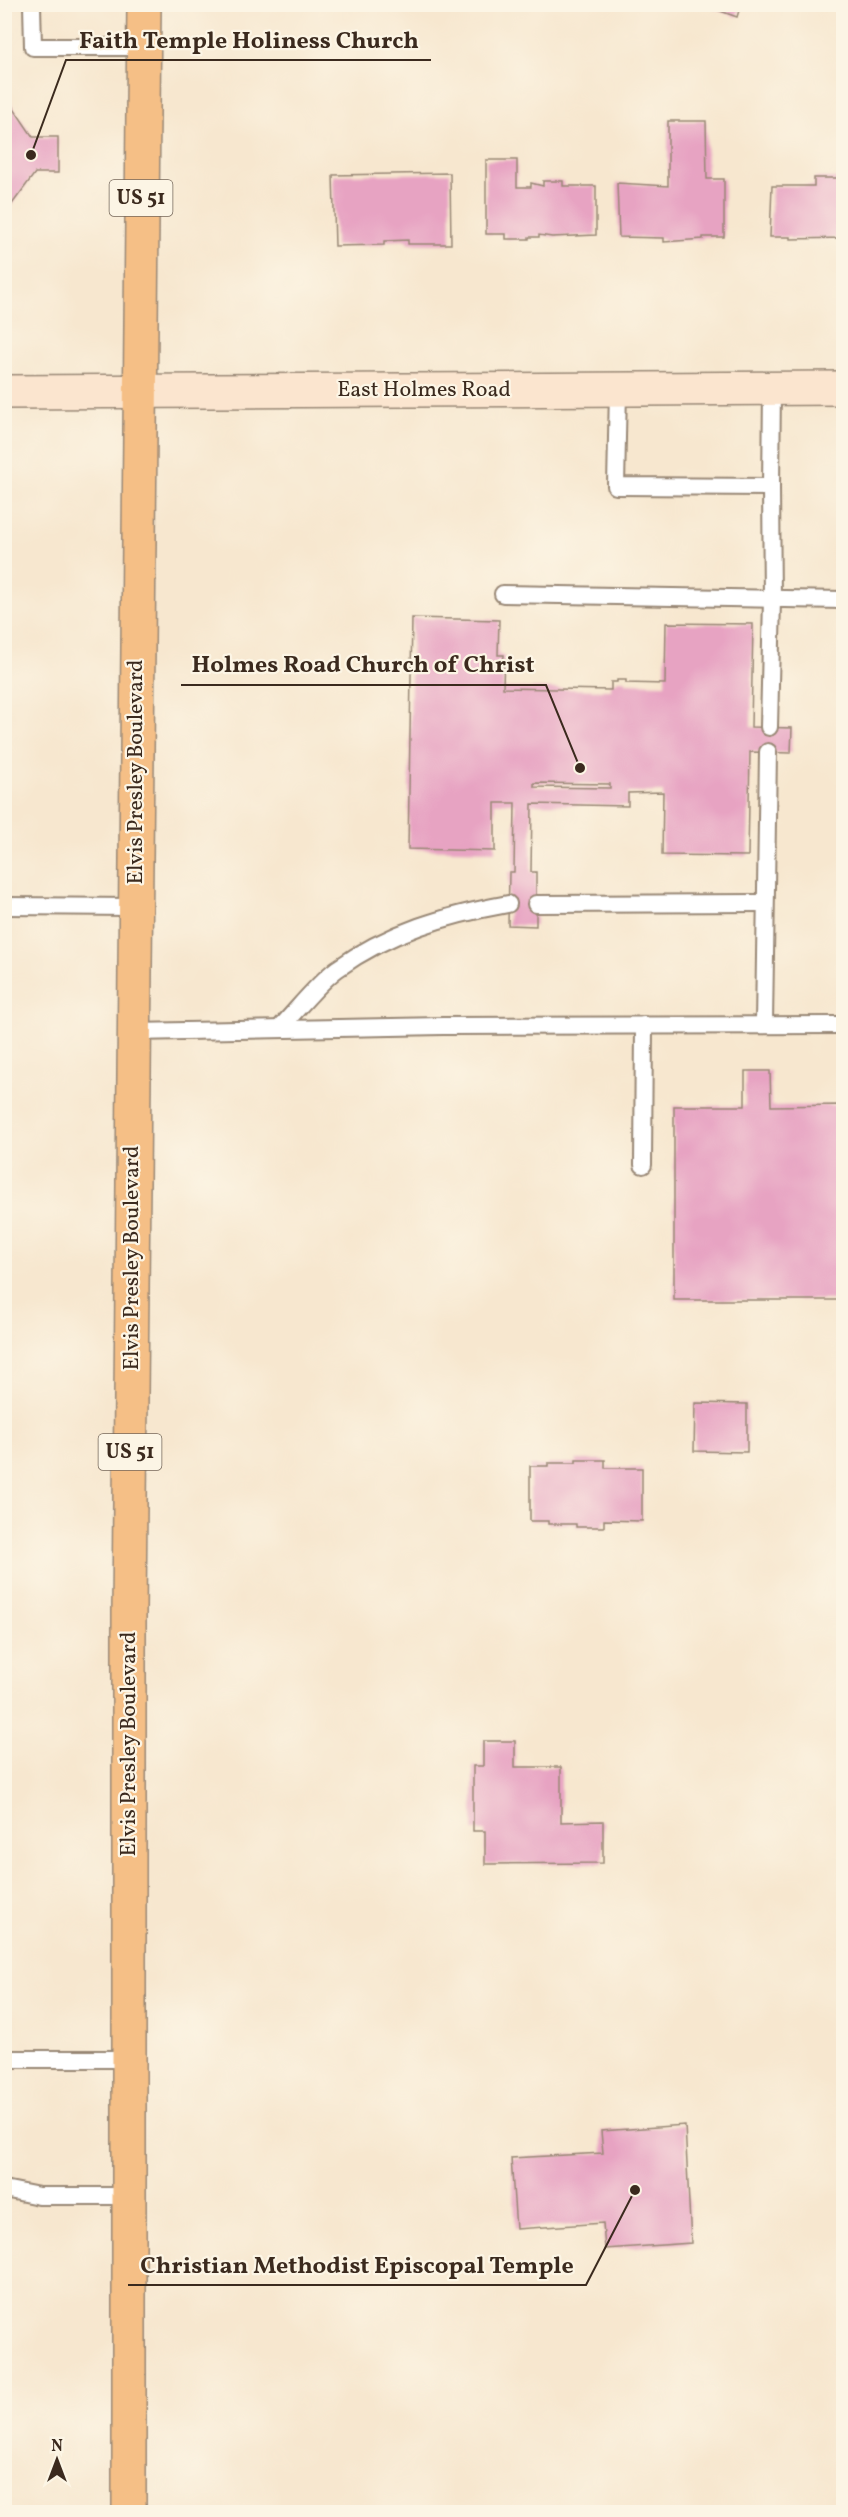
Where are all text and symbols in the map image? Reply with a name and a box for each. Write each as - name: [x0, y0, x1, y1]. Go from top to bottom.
- callout: Faith Temple Holiness Church: [66, 18, 431, 60]
- text: Faith Temple Holiness Church: [79, 25, 419, 59]
- road number: US 51: [110, 180, 172, 216]
- street label: East Holmes Road: [337, 375, 511, 406]
- callout: Holmes Road Church of Christ: [181, 643, 546, 685]
- text: Holmes Road Church of Christ: [192, 649, 534, 683]
- street label: Elvis Presley Boulevard: [121, 660, 152, 884]
- street label: Elvis Presley Boulevard: [117, 1146, 148, 1370]
- road number: US 51: [98, 1434, 162, 1470]
- street label: Elvis Presley Boulevard: [114, 1632, 145, 1856]
- callout: Christian Methodist Episcopal Temple: [128, 2243, 586, 2285]
- text: Christian Methodist Episcopal Temple: [140, 2250, 574, 2284]
- north arrow: [27, 2430, 87, 2490]
- text: N: [51, 2436, 63, 2458]

